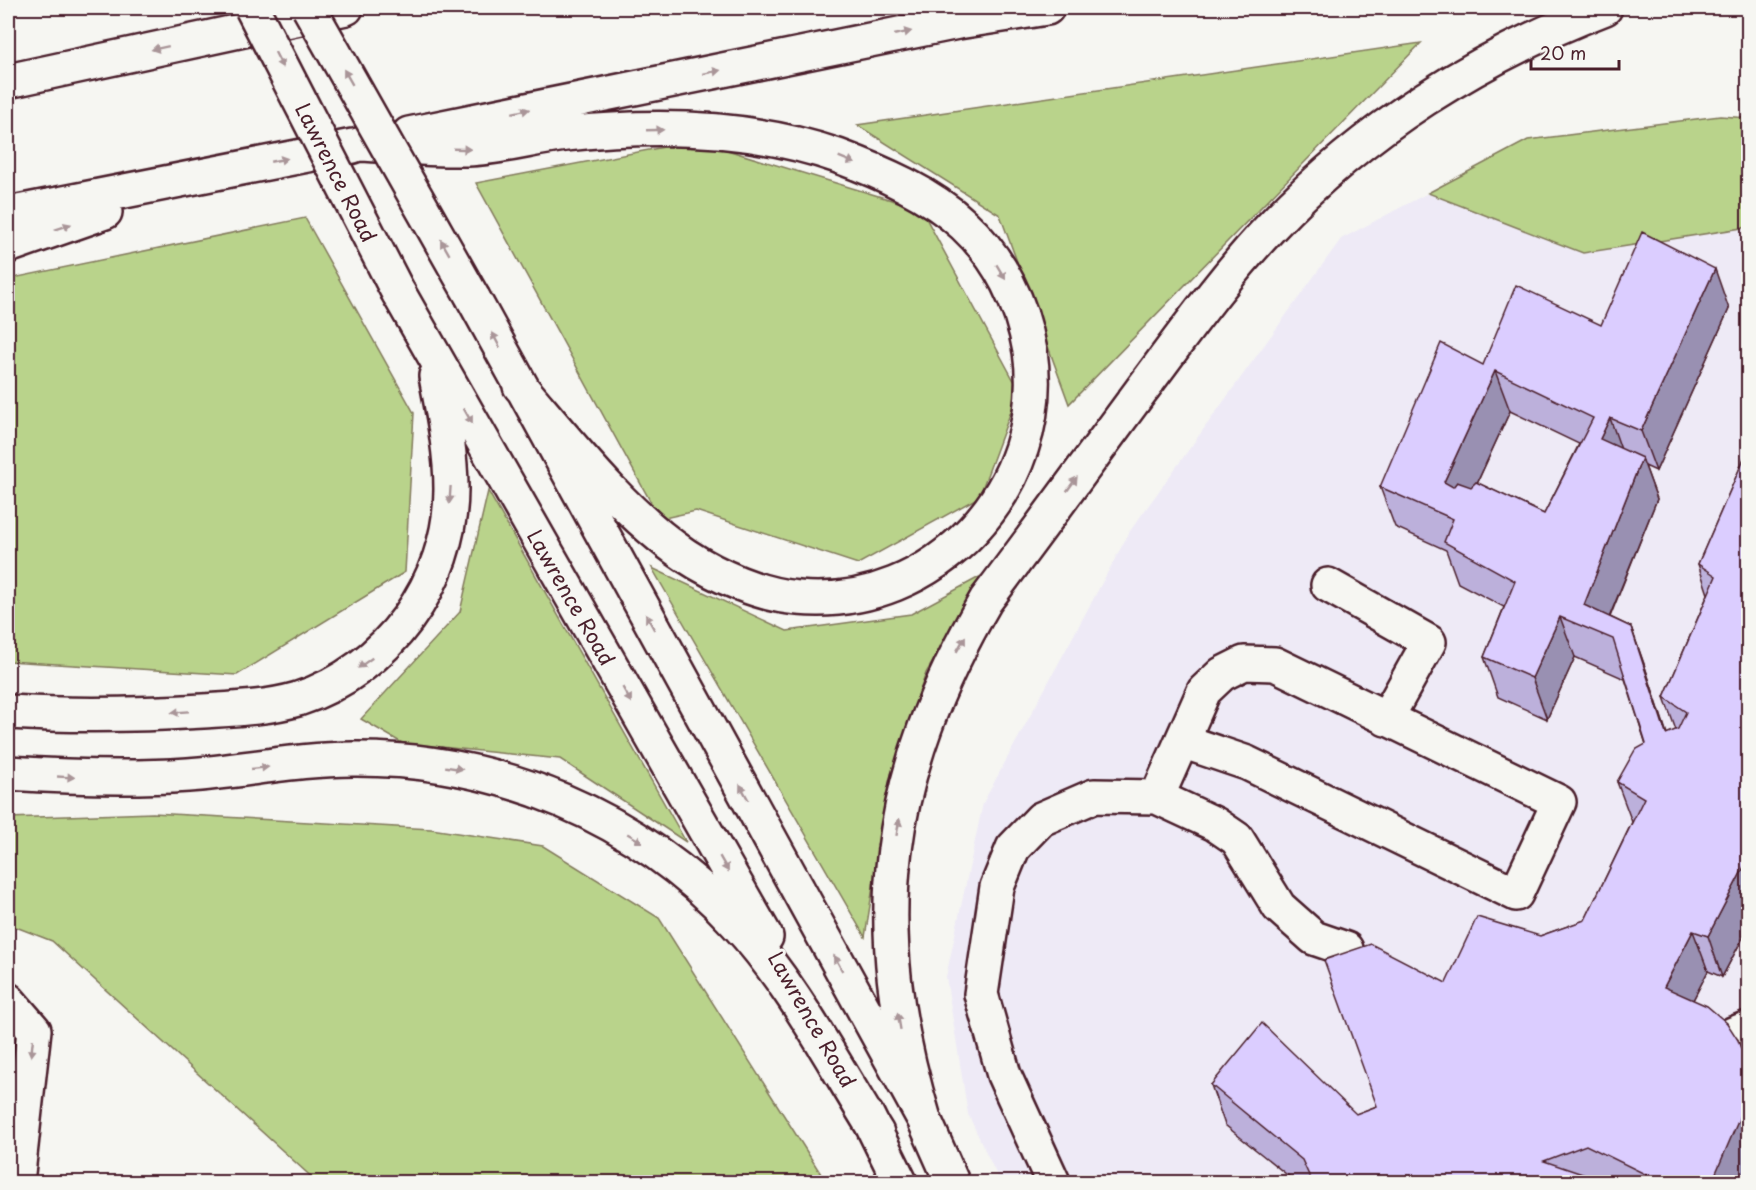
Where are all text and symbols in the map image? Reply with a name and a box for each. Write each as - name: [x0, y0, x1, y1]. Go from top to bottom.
- one-way arrow: [894, 28, 913, 37]
- scale bar: [1531, 33, 1620, 71]
- text: 20 m: [1540, 39, 1586, 66]
- one-way arrow: [151, 44, 169, 54]
- one-way arrow: [274, 51, 284, 68]
- one-way arrow: [703, 67, 722, 76]
- one-way arrow: [343, 68, 353, 85]
- street label: Lawrence Road: [288, 97, 386, 247]
- one-way arrow: [512, 106, 531, 115]
- one-way arrow: [646, 125, 665, 134]
- one-way arrow: [452, 144, 471, 153]
- one-way arrow: [270, 155, 289, 164]
- one-way arrow: [838, 155, 856, 165]
- one-way arrow: [54, 221, 72, 231]
- one-way arrow: [439, 239, 450, 255]
- one-way arrow: [996, 264, 1006, 281]
- one-way arrow: [491, 331, 501, 348]
- one-way arrow: [463, 408, 473, 425]
- one-way arrow: [1066, 476, 1078, 492]
- one-way arrow: [446, 485, 455, 504]
- street label: Lawrence Road: [520, 523, 624, 671]
- one-way arrow: [645, 613, 655, 630]
- one-way arrow: [955, 636, 966, 652]
- one-way arrow: [357, 656, 372, 668]
- one-way arrow: [622, 687, 633, 703]
- one-way arrow: [171, 707, 190, 717]
- one-way arrow: [251, 763, 270, 773]
- one-way arrow: [445, 763, 464, 772]
- one-way arrow: [56, 772, 75, 781]
- one-way arrow: [739, 783, 749, 800]
- one-way arrow: [894, 818, 903, 837]
- one-way arrow: [627, 833, 643, 844]
- one-way arrow: [719, 856, 729, 873]
- street label: Lawrence Road: [761, 945, 865, 1093]
- one-way arrow: [833, 954, 843, 971]
- one-way arrow: [894, 1012, 903, 1031]
- one-way arrow: [27, 1039, 37, 1058]

